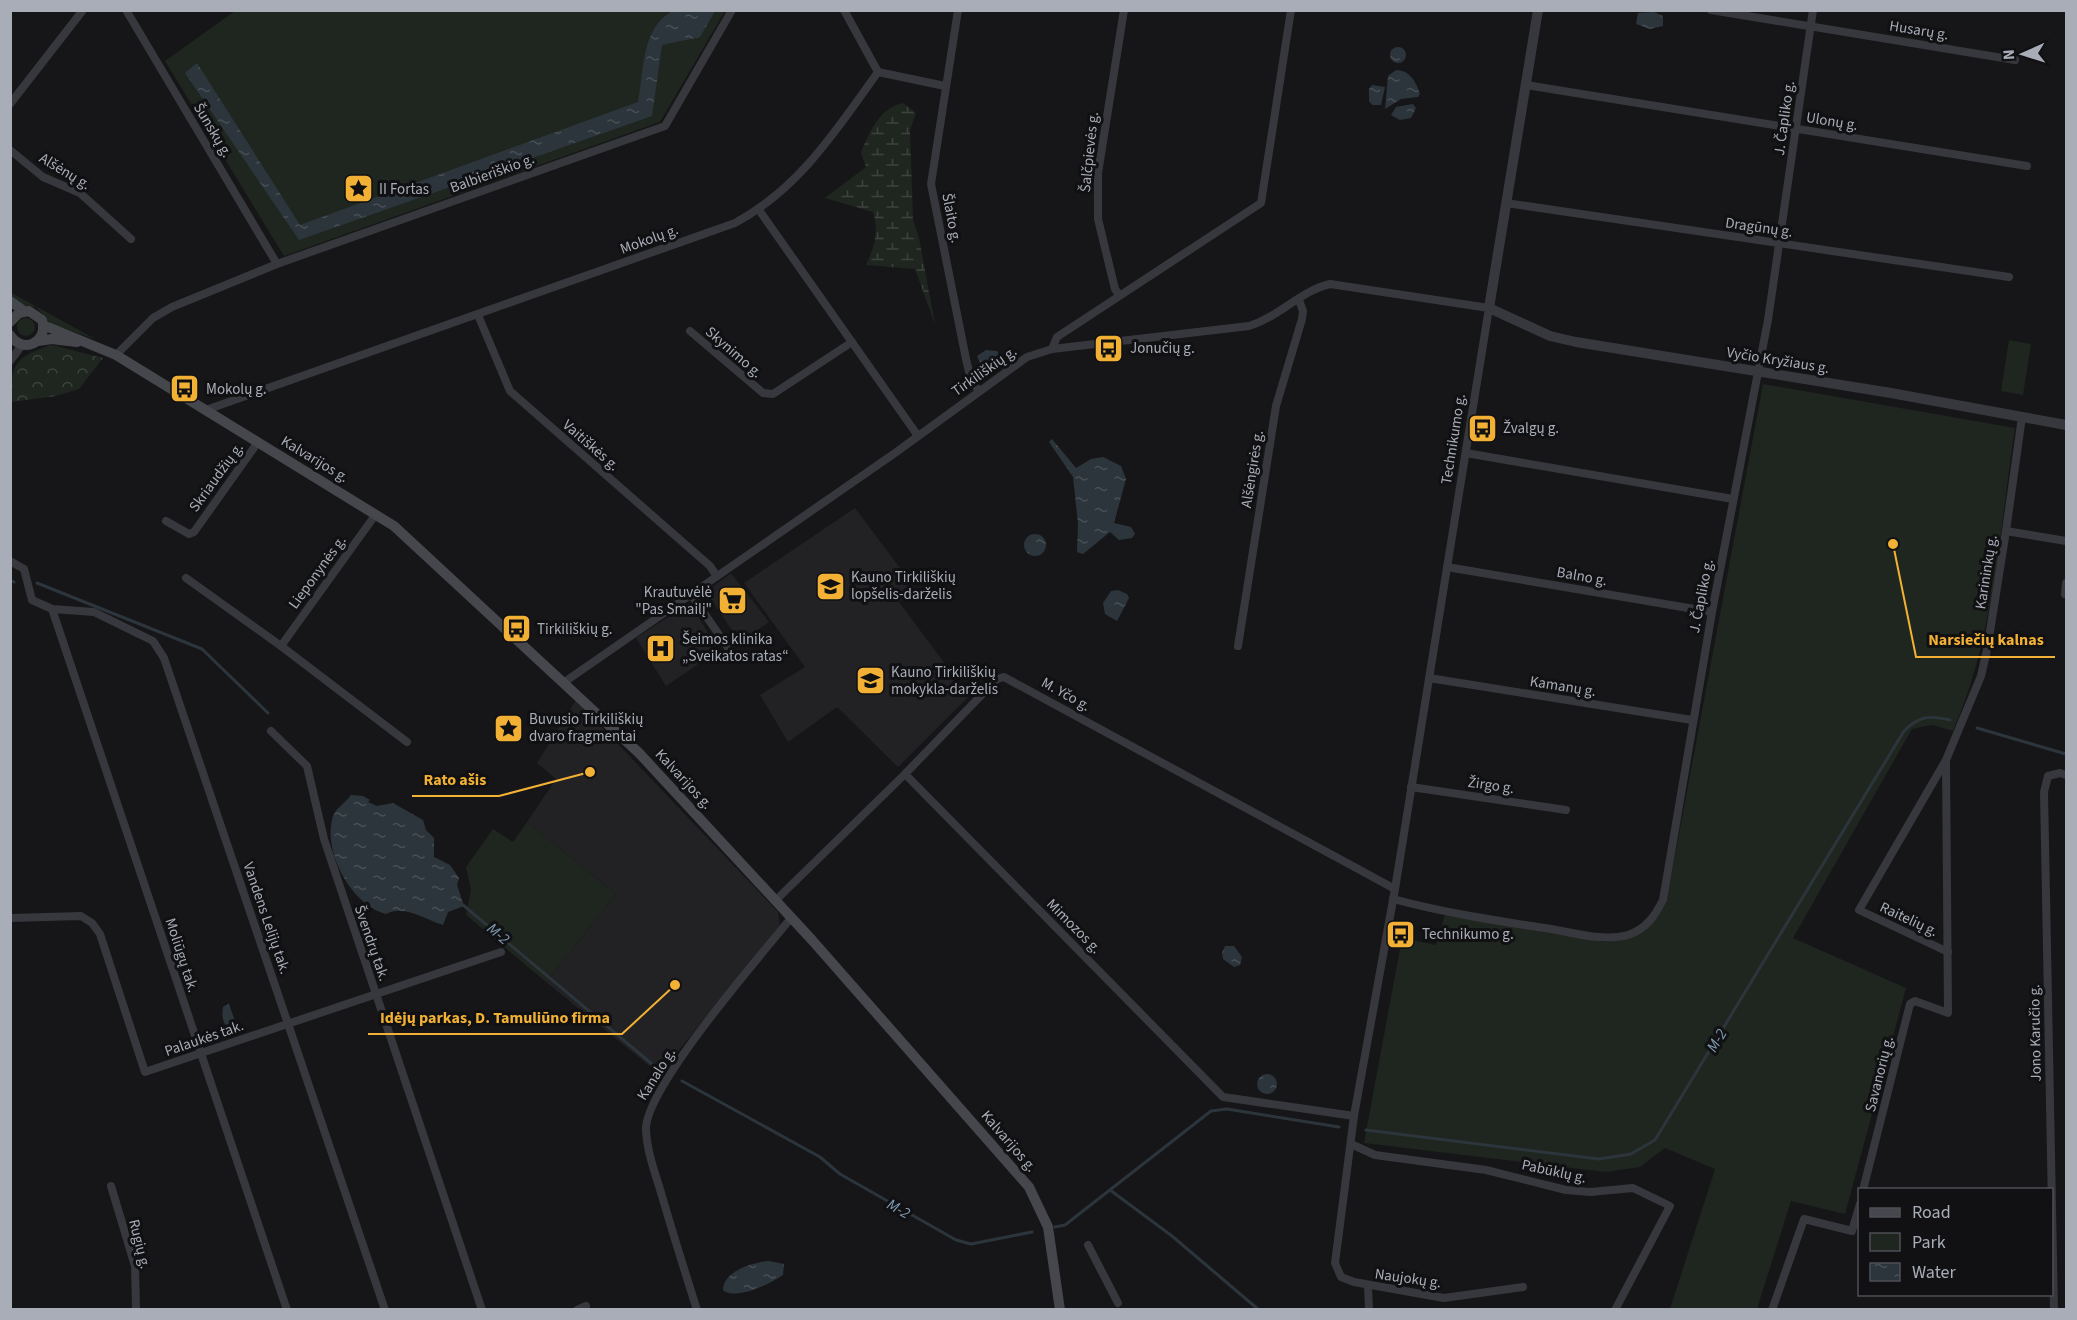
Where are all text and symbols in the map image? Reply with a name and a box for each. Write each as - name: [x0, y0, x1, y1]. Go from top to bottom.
- street label: Husarų g.: [1888, 15, 1950, 46]
- north arrow: [1993, 24, 2053, 84]
- text: N: [1998, 49, 2020, 61]
- street label: J. Čapliko g.: [1769, 79, 1800, 157]
- street label: Šunskų g.: [188, 99, 237, 162]
- street label: Ulonų g.: [1804, 107, 1859, 136]
- street label: Šalčpievės g.: [1075, 111, 1104, 193]
- street label: Alšėnų g.: [35, 148, 94, 195]
- street label: Balbieriškio g.: [447, 148, 537, 198]
- place icon: II Fortas: [342, 173, 374, 205]
- place label: II Fortas: [379, 179, 429, 200]
- street label: Šlaito g.: [936, 191, 967, 245]
- street label: Dragūnų g.: [1724, 212, 1794, 243]
- street label: Mokolų g.: [617, 219, 681, 260]
- street label: Skynimo g.: [701, 322, 767, 383]
- bus stop icon: Jonučių g.: [1093, 332, 1125, 364]
- place label: Jonučių g.: [1130, 338, 1195, 359]
- street label: Tirkiliškių g.: [947, 341, 1021, 402]
- street label: Vyčio Kryžiaus g.: [1725, 342, 1831, 379]
- bus stop icon: Mokolų g.: [169, 373, 201, 405]
- place label: Mokolų g.: [206, 379, 267, 400]
- street label: Technikumo g.: [1436, 392, 1471, 486]
- bus stop icon: Žvalgų g.: [1466, 412, 1498, 444]
- street label: Vaitiškės g.: [558, 415, 624, 476]
- place label: Žvalgų g.: [1503, 418, 1559, 439]
- street label: Alšėngirės g.: [1236, 429, 1269, 509]
- street label: Kalvarijos g.: [277, 431, 353, 488]
- street label: Skriaudžių g.: [184, 438, 249, 516]
- street label: Lieponynės g.: [284, 531, 351, 613]
- street label: Karininkų g.: [1970, 533, 2003, 611]
- street label: J. Čapliko g.: [1684, 557, 1719, 635]
- street label: Balno g.: [1555, 562, 1609, 591]
- place label: Kauno Tirkiliškių lopšelis-darželis: [851, 567, 956, 605]
- school or university icon: Kauno Tirkiliškių lopšelis-darželis: [814, 570, 846, 602]
- place label: Krautuvėlė "Pas Smailį": [635, 582, 712, 620]
- supermarket icon: Krautuvėlė "Pas Smailį": [717, 585, 749, 617]
- bus stop icon: Tirkiliškių g.: [500, 613, 532, 645]
- place label: Tirkiliškių g.: [537, 619, 612, 640]
- callout: Narsiečių kalnas: [1916, 623, 2055, 657]
- place label: Šeimos klinika „Sveikatos ratas“: [682, 629, 789, 667]
- text: Narsiečių kalnas: [1928, 629, 2044, 651]
- hospital icon: Šeimos klinika „Sveikatos ratas“: [645, 632, 677, 664]
- place label: Kauno Tirkiliškių mokykla-darželis: [891, 662, 998, 700]
- school or university icon: Kauno Tirkiliškių mokykla-darželis: [854, 665, 886, 697]
- street label: Kamanų g.: [1528, 671, 1598, 702]
- street label: M. Yčo g.: [1037, 672, 1094, 716]
- place label: Buvusio Tirkiliškių dvaro fragmentai: [529, 709, 643, 747]
- place icon: Buvusio Tirkiliškių dvaro fragmentai: [492, 712, 524, 744]
- street label: Kalvarijos g.: [650, 745, 717, 814]
- callout: Rato ašis: [412, 762, 499, 796]
- text: Rato ašis: [424, 769, 486, 791]
- street label: Žirgo g.: [1466, 772, 1515, 799]
- street label: Vandens Lelijų tak.: [238, 859, 296, 977]
- street label: Mimozos g.: [1041, 894, 1106, 959]
- street label: Raitelių g.: [1876, 897, 1941, 942]
- street label: Švendrų tak.: [349, 902, 394, 984]
- street label: Moliūgų tak.: [160, 915, 203, 995]
- water label: M-2: [482, 918, 515, 950]
- bus stop icon: Technikumo g.: [1385, 918, 1417, 950]
- place label: Technikumo g.: [1422, 924, 1514, 945]
- street label: Jono Karučio g.: [2024, 984, 2047, 1082]
- callout: Idėjų parkas, D. Tamuliūno firma: [368, 1000, 622, 1034]
- text: Idėjų parkas, D. Tamuliūno firma: [380, 1007, 610, 1029]
- street label: Palaukės tak.: [162, 1015, 247, 1062]
- water label: M-2: [1701, 1024, 1733, 1056]
- street label: Savanorių g.: [1860, 1034, 1899, 1114]
- street label: Kanalo g.: [632, 1044, 681, 1105]
- street label: Kalvarijos g.: [976, 1106, 1041, 1177]
- street label: Pabūklų g.: [1520, 1154, 1588, 1189]
- legend: [1858, 1188, 2053, 1296]
- water label: M-2: [883, 1193, 915, 1224]
- text: Road: [1912, 1200, 1951, 1225]
- street label: Rugių g.: [123, 1217, 156, 1271]
- text: Park: [1912, 1230, 1946, 1255]
- text: Water: [1912, 1260, 1956, 1285]
- street label: Naujokų g.: [1373, 1263, 1443, 1294]

